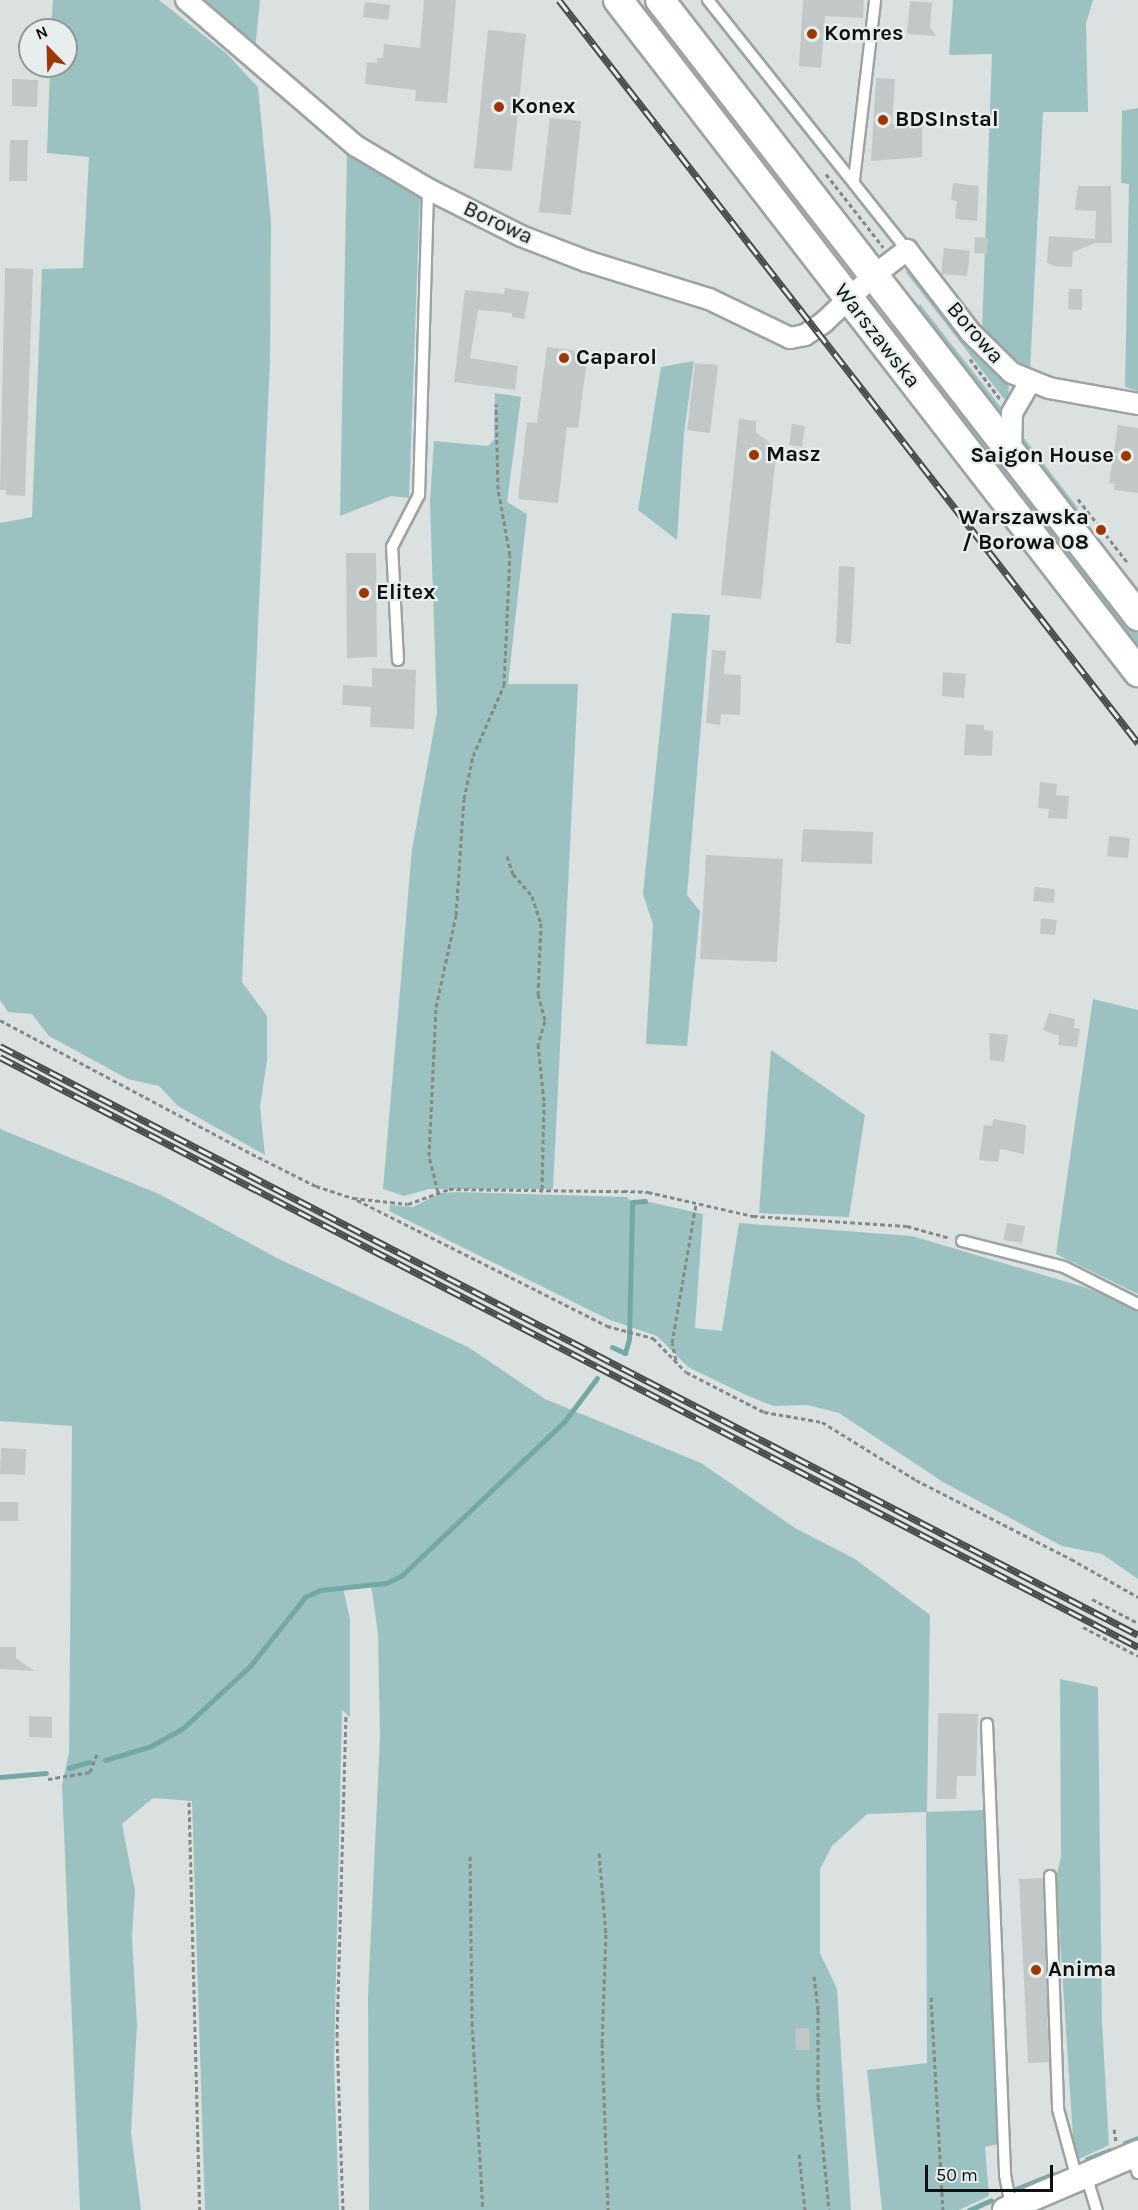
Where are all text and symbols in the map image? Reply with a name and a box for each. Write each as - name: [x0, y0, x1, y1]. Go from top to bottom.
- north arrow: [18, 18, 78, 78]
- place label: Komres: [824, 21, 904, 47]
- text: N: [33, 22, 51, 44]
- marker: Komres: [805, 27, 819, 41]
- place label: Konex: [511, 94, 575, 120]
- marker: Konex: [492, 100, 506, 114]
- place label: BDSInstal: [895, 107, 999, 133]
- marker: BDSInstal: [876, 113, 890, 127]
- street label: Borowa: [459, 195, 537, 251]
- street label: Warszawska: [828, 279, 926, 393]
- street label: Borowa: [941, 297, 1009, 369]
- place label: Caparol: [576, 345, 657, 371]
- marker: Caparol: [557, 351, 571, 365]
- place label: Masz: [766, 442, 821, 468]
- place label: Saigon House: [970, 443, 1114, 469]
- marker: Masz: [747, 448, 761, 462]
- marker: Saigon House: [1119, 449, 1133, 463]
- place label: Warszawska / Borowa 08: [958, 504, 1089, 556]
- marker: Warszawska / Borowa 08: [1094, 523, 1108, 537]
- place label: Elitex: [376, 580, 435, 606]
- marker: Elitex: [357, 586, 371, 600]
- place label: Anima: [1048, 1957, 1116, 1983]
- marker: Anima: [1029, 1963, 1043, 1977]
- scale bar: [928, 2153, 1056, 2191]
- text: 50 m: [936, 2164, 978, 2186]

